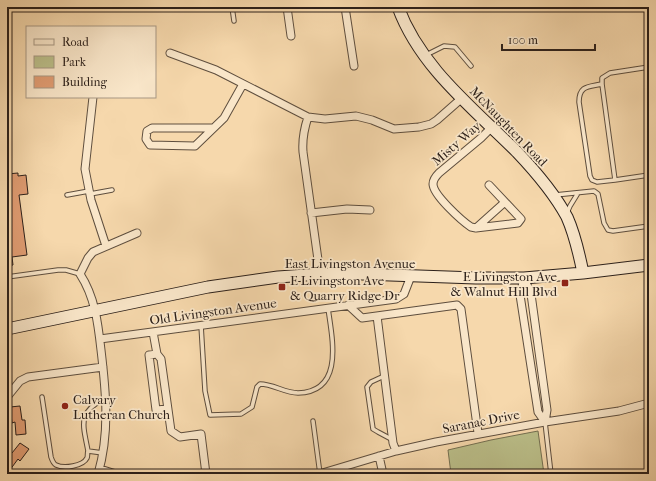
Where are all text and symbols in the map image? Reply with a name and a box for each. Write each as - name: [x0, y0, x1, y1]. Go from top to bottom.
- legend: [26, 26, 156, 98]
- scale bar: [502, 26, 595, 52]
- text: 100 m: [508, 33, 538, 47]
- text: Road: [62, 35, 89, 49]
- text: Park: [62, 55, 87, 69]
- text: Building: [62, 75, 107, 89]
- street label: McNaughten Road: [467, 83, 551, 170]
- street label: Misty Way: [429, 117, 485, 169]
- street label: East Livingston Avenue: [285, 256, 416, 271]
- place label: E Livingston Ave & Walnut Hill Blvd: [451, 269, 558, 299]
- place label: E Livingston Ave & Quarry Ridge Dr: [290, 273, 400, 303]
- marker: E Livingston Ave & Walnut Hill Blvd: [560, 278, 570, 288]
- marker: E Livingston Ave & Quarry Ridge Dr: [277, 282, 287, 292]
- street label: Old Livingston Avenue: [149, 295, 278, 328]
- place label: Calvary Lutheran Church: [73, 392, 171, 422]
- marker: Calvary Lutheran Church: [60, 401, 70, 411]
- street label: Saranac Drive: [441, 407, 521, 436]

